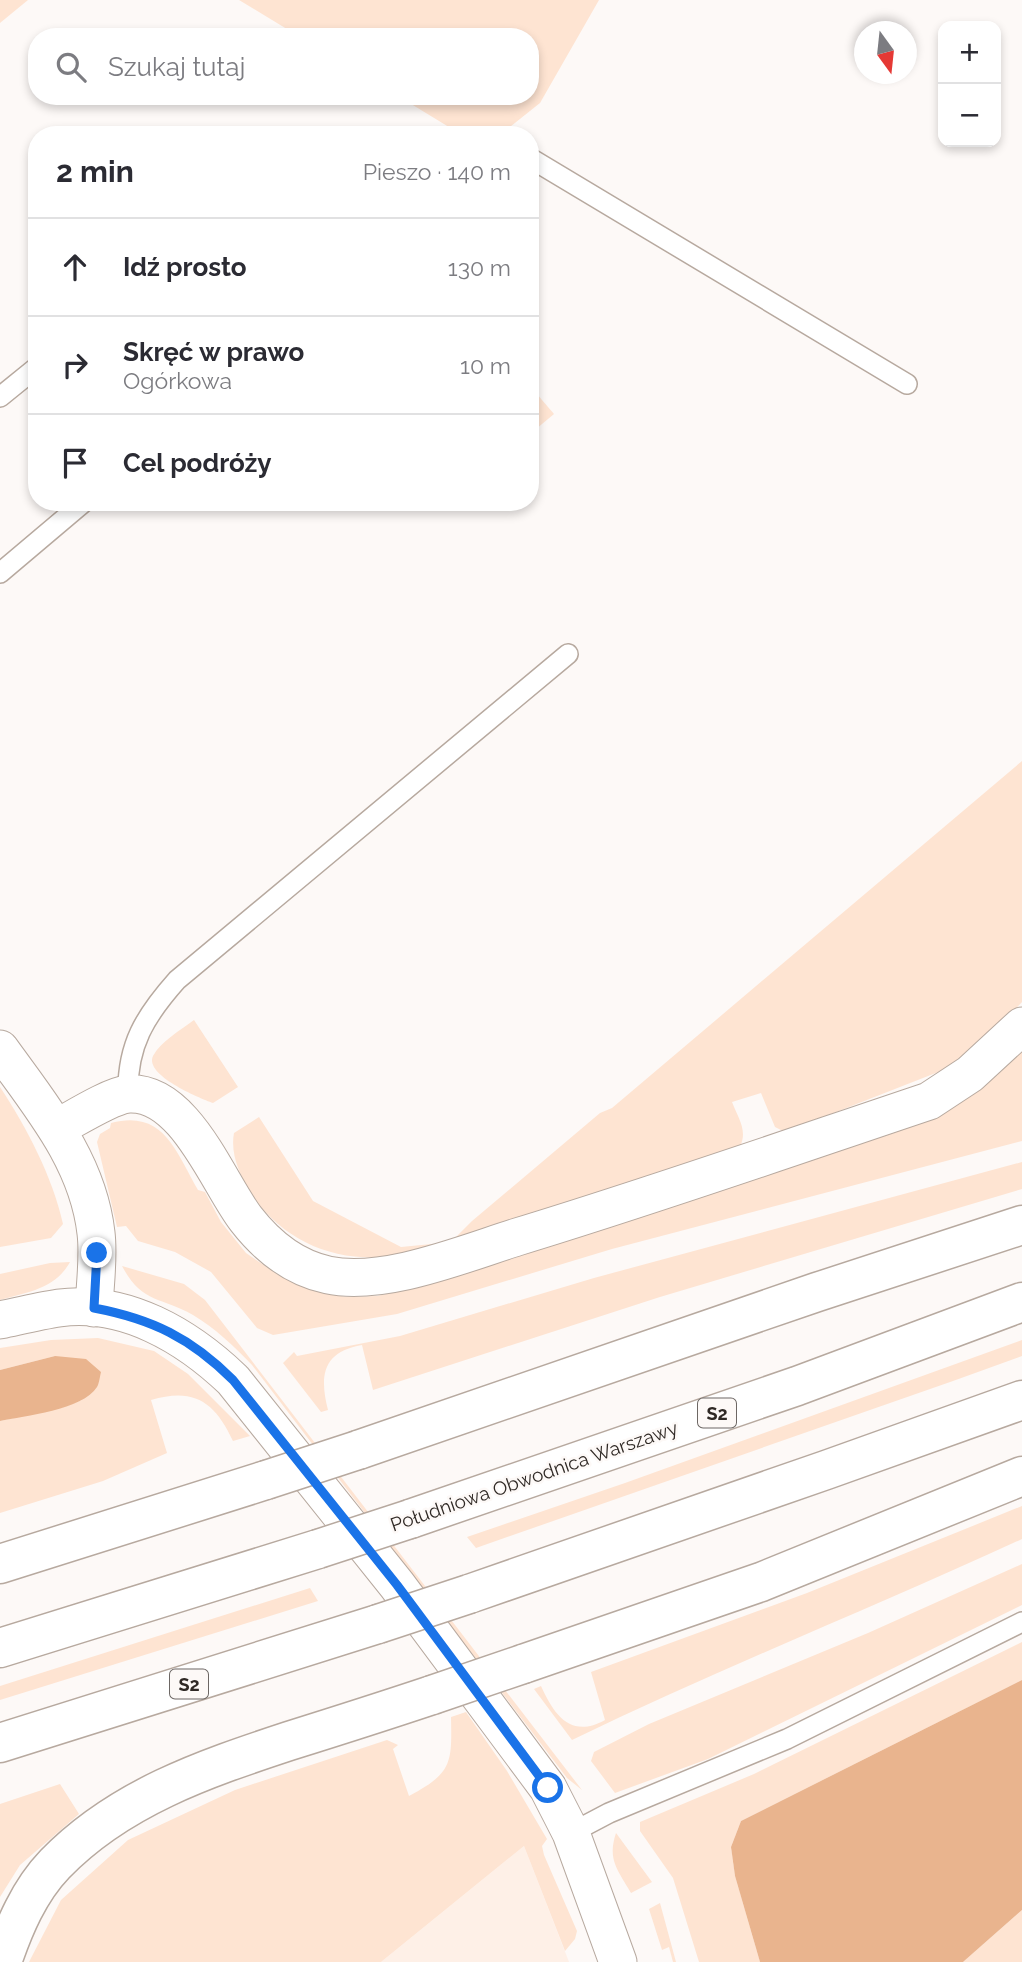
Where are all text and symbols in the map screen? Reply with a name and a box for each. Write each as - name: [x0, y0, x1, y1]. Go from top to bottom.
- north arrow: [854, 21, 917, 84]
- map controls: [938, 21, 1001, 147]
- button: +: [938, 21, 1001, 84]
- search box: [28, 28, 539, 105]
- icon: search: [52, 48, 90, 86]
- text: Szukaj tutaj: [108, 52, 245, 82]
- button: −: [938, 84, 1001, 147]
- text: 2 min: [56, 154, 134, 189]
- text: Pieszo · 140 m: [363, 158, 511, 185]
- icon: ahead: [56, 248, 94, 286]
- text: Idź prosto: [123, 252, 247, 282]
- text: 130 m: [448, 254, 511, 281]
- text: Skręć w prawo: [123, 337, 304, 367]
- icon: right: [56, 346, 94, 384]
- text: 10 m: [460, 352, 511, 379]
- text: Ogórkowa: [123, 367, 232, 394]
- icon: arrive: [56, 444, 94, 482]
- text: Cel podróży: [123, 448, 272, 478]
- route end: [81, 1237, 112, 1268]
- road number: S2: [698, 1398, 736, 1428]
- street label: Południowa Obwodnica Warszawy: [387, 1416, 681, 1536]
- road number: S2: [170, 1670, 208, 1699]
- route start: [532, 1772, 563, 1803]

